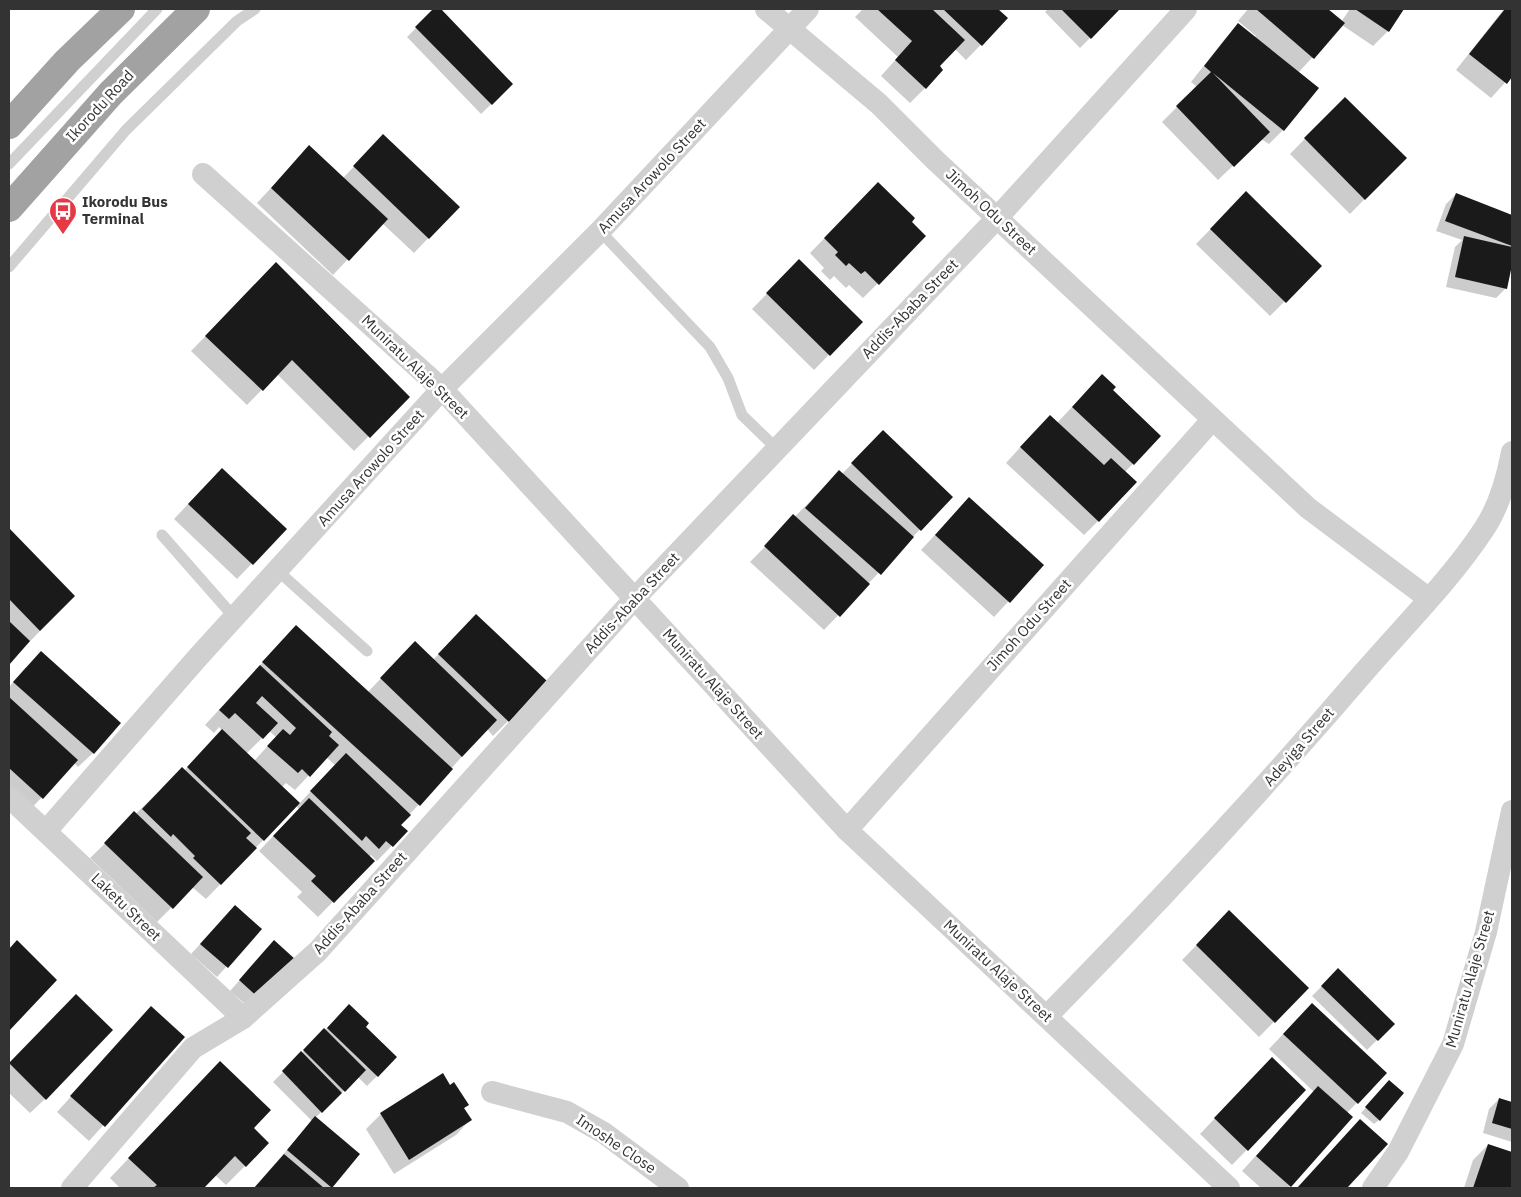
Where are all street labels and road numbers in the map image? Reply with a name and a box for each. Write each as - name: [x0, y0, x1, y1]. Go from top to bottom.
- street label: Ikorodu Road: [62, 66, 138, 145]
- street label: Amusa Arowolo Street: [593, 114, 710, 237]
- street label: Jimoh Odu Street: [942, 165, 1041, 259]
- street label: Addis-Ababa Street: [857, 255, 962, 362]
- street label: Muniratu Alaje Street: [358, 310, 473, 423]
- street label: Amusa Arowolo Street: [313, 405, 428, 530]
- street label: Addis-Ababa Street: [580, 548, 683, 657]
- street label: Jimoh Odu Street: [982, 575, 1075, 675]
- street label: Muniratu Alaje Street: [659, 624, 768, 743]
- street label: Adeyiga Street: [1259, 703, 1338, 790]
- street label: Addis-Ababa Street: [309, 848, 411, 958]
- street label: Laketu Street: [87, 869, 165, 945]
- street label: Muniratu Alaje Street: [1441, 908, 1498, 1050]
- street label: Muniratu Alaje Street: [940, 915, 1057, 1026]
- street label: Imoshe Close: [573, 1110, 660, 1177]

